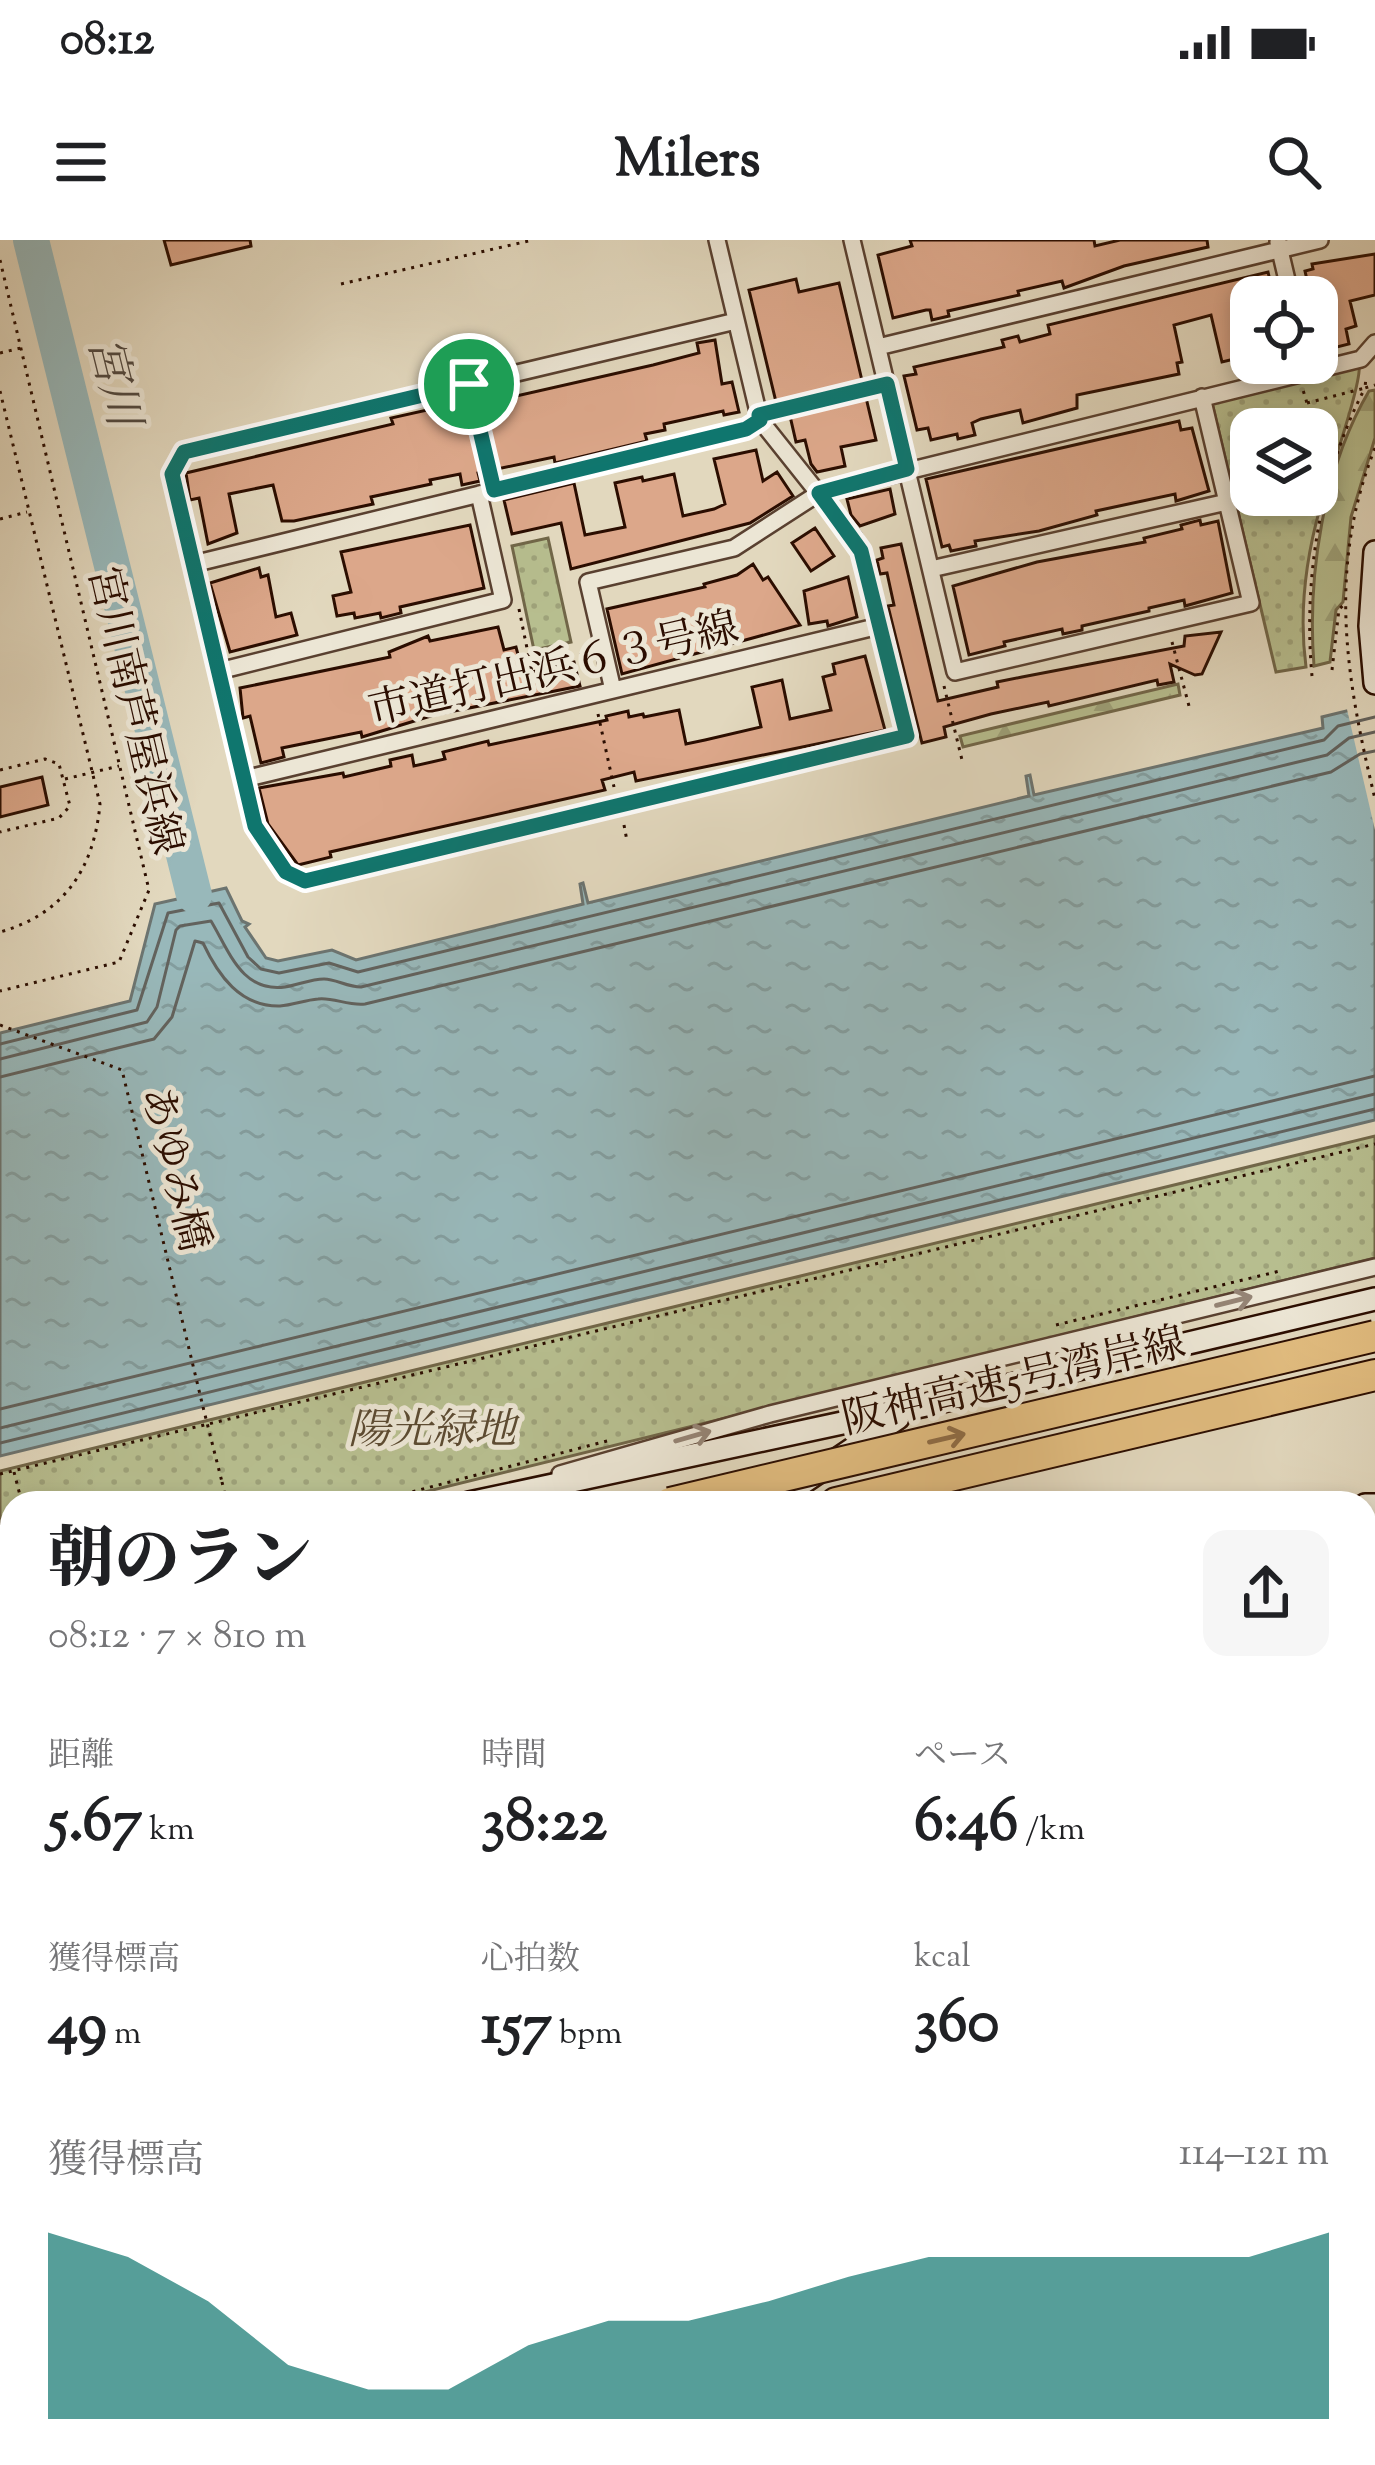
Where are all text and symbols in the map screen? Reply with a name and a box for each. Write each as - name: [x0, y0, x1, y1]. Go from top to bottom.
- text: 08:12: [60, 10, 154, 75]
- text: Milers: [614, 123, 761, 201]
- icon: menu: [48, 129, 114, 195]
- icon: search: [1261, 129, 1327, 195]
- map controls: [1230, 276, 1338, 516]
- button: locate: [1230, 276, 1338, 384]
- water label: 宮川: [68, 331, 154, 439]
- pin: [418, 333, 520, 435]
- icon: arrive: [436, 351, 502, 417]
- button: layers: [1230, 408, 1338, 516]
- street label: 宮川南芦屋浜線: [70, 561, 194, 861]
- street label: 市道打出浜６３号線: [363, 600, 745, 744]
- street label: あゆみ橋: [123, 1080, 222, 1258]
- one-way arrow: [1214, 1289, 1252, 1311]
- street label: 阪神高速5号湾岸線: [837, 1315, 1192, 1453]
- park label: 陽光緑地: [348, 1403, 520, 1463]
- one-way arrow: [673, 1424, 711, 1446]
- one-way arrow: [927, 1426, 965, 1448]
- text: 朝のラン: [48, 1517, 312, 1612]
- button: share: [1203, 1530, 1329, 1656]
- text: 08:12 · 7 × 810 m: [48, 1610, 307, 1666]
- text: 距離: [48, 1733, 114, 1781]
- text: 時間: [481, 1733, 547, 1781]
- text: ペース: [914, 1733, 1011, 1781]
- text: 5.67: [48, 1781, 142, 1868]
- text: 38:22: [481, 1781, 607, 1868]
- text: 6:46: [914, 1781, 1018, 1868]
- text: km: [142, 1807, 195, 1855]
- text: /km: [1018, 1807, 1085, 1855]
- text: kcal: [914, 1934, 971, 1982]
- text: 獲得標高: [48, 1937, 180, 1985]
- text: 心拍数: [481, 1937, 580, 1985]
- text: 360: [914, 1982, 999, 2069]
- text: 49: [48, 1985, 107, 2072]
- text: 157: [481, 1985, 552, 2072]
- text: m: [107, 2011, 141, 2059]
- text: bpm: [552, 2011, 622, 2059]
- text: 114–121 m: [1179, 2127, 1329, 2183]
- text: 獲得標高: [48, 2135, 204, 2191]

